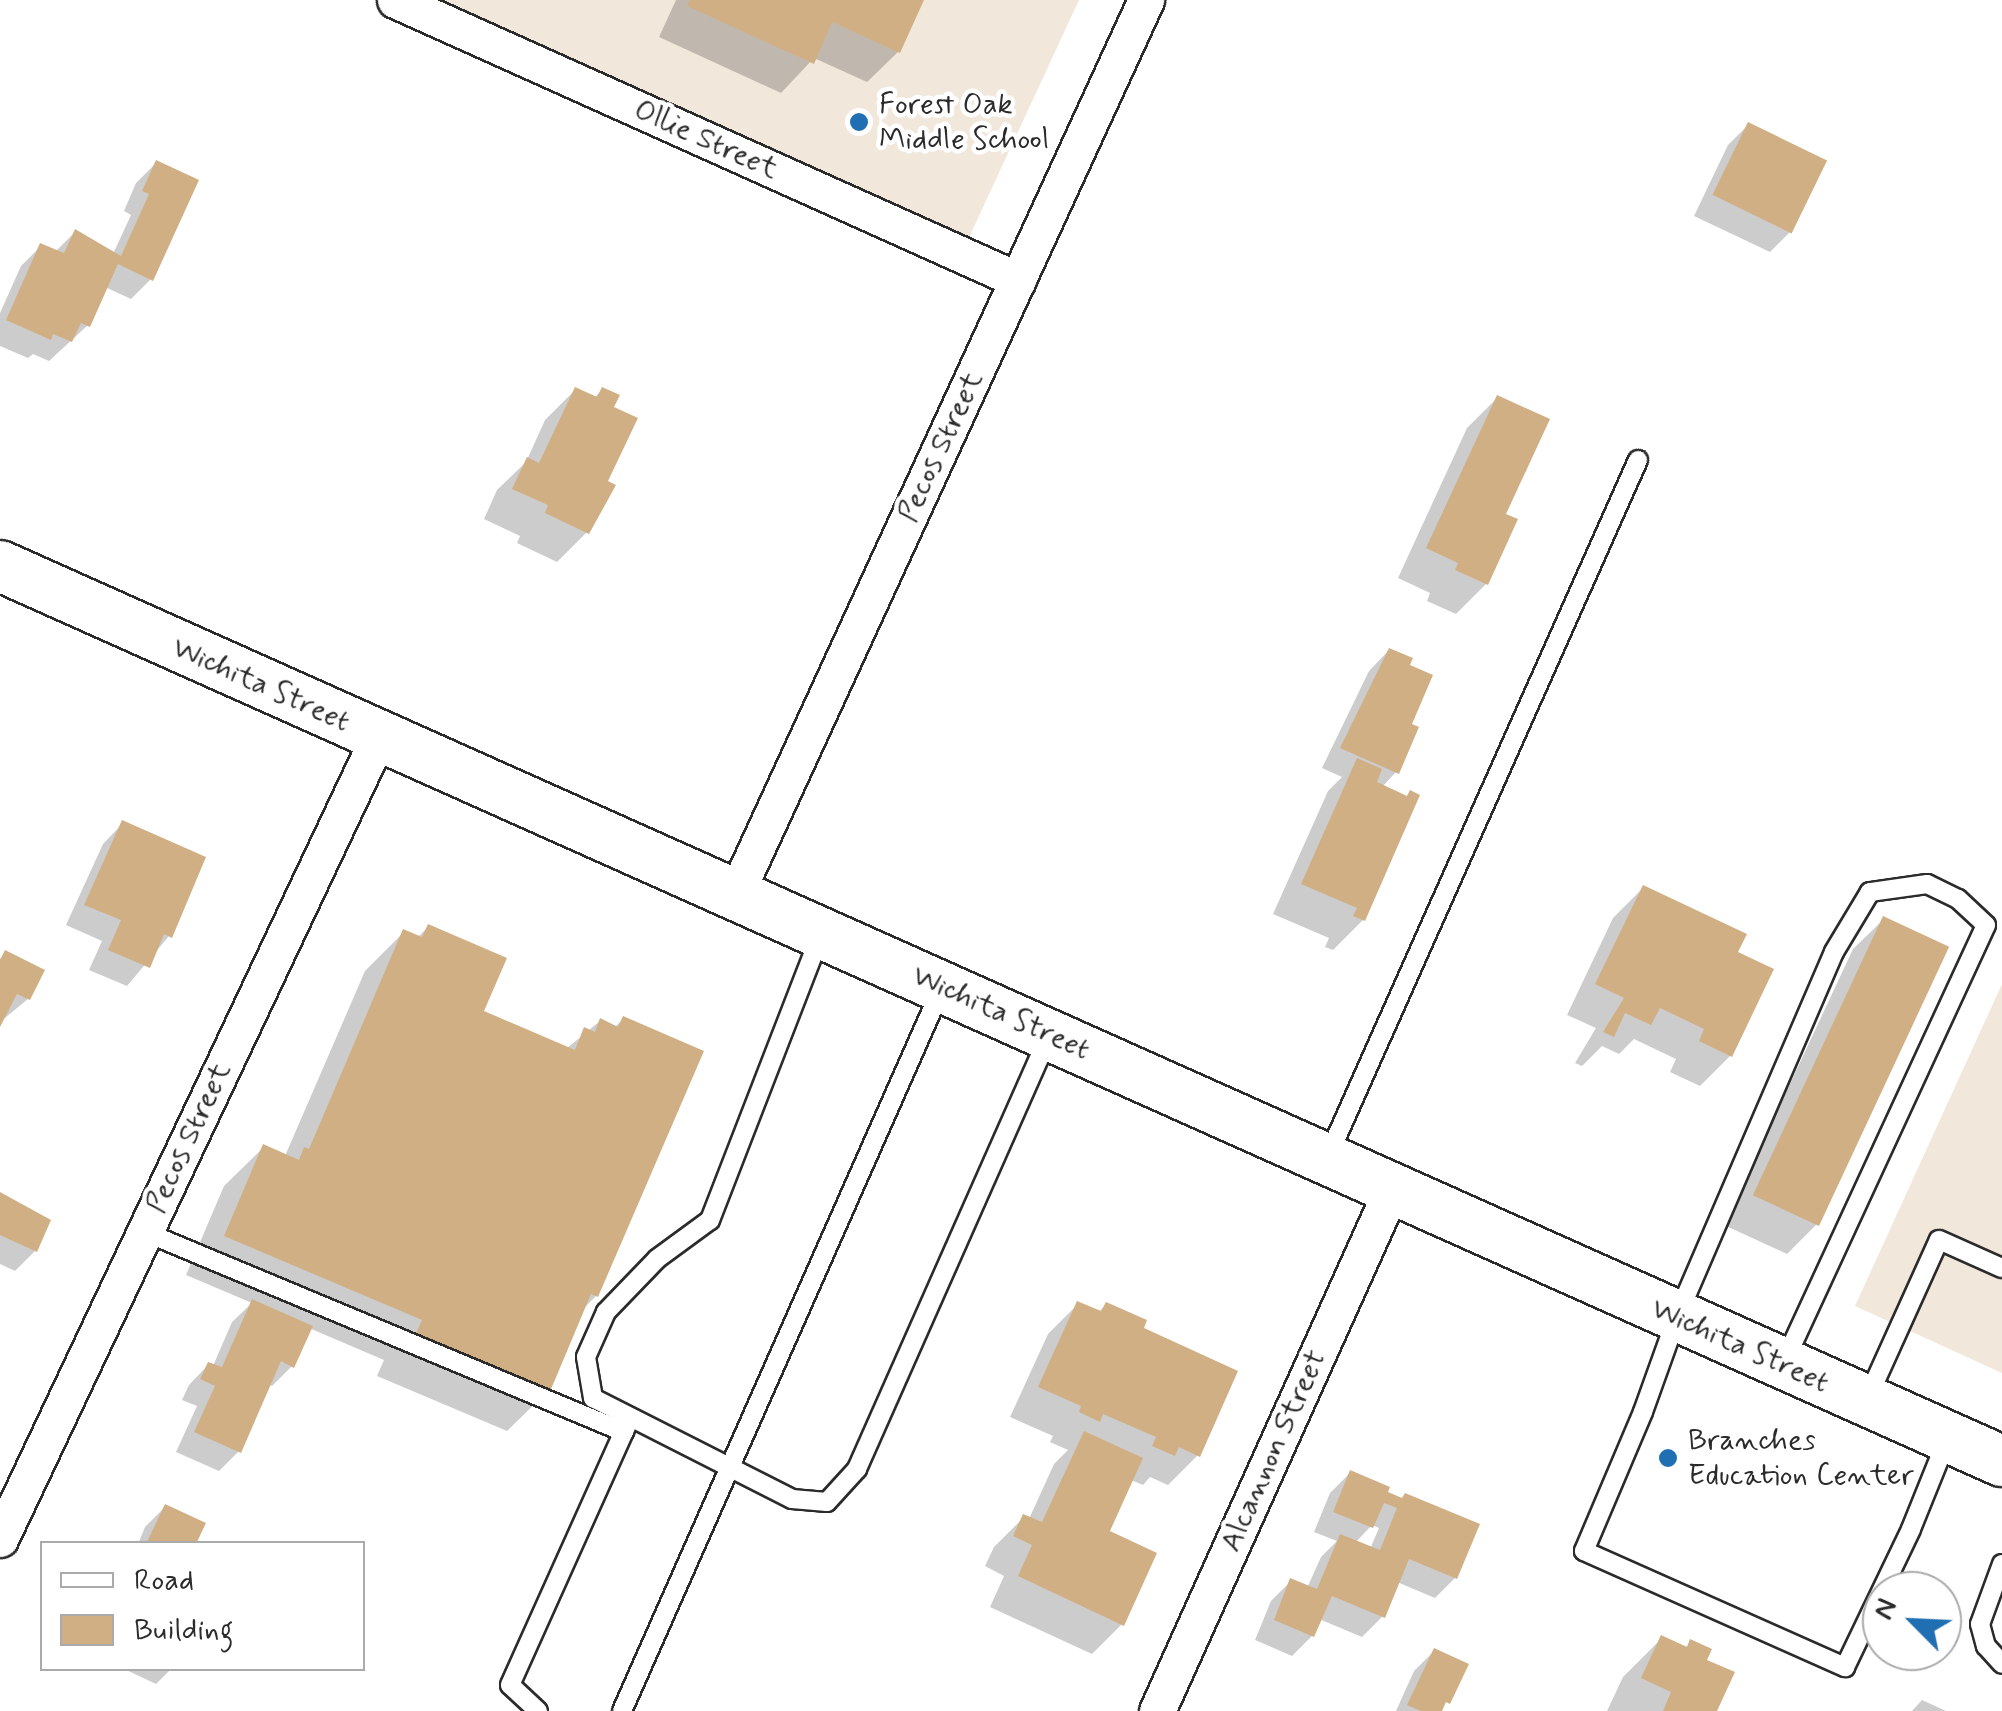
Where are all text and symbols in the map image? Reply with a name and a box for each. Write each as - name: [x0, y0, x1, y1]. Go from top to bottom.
- place label: Forest Oak Middle School: [879, 87, 1051, 158]
- street label: Ollie Street: [628, 92, 784, 188]
- marker: Forest Oak Middle School: [848, 111, 870, 133]
- street label: Pecos Street: [890, 366, 992, 528]
- street label: Wichita Street: [164, 629, 358, 741]
- street label: Wichita Street: [904, 957, 1098, 1069]
- street label: Pecos Street: [138, 1057, 240, 1219]
- street label: Wichita Street: [1643, 1290, 1837, 1402]
- street label: Alcannon Street: [1214, 1345, 1334, 1557]
- place label: Branches Education Center: [1688, 1423, 1909, 1494]
- marker: Branches Education Center: [1657, 1447, 1679, 1469]
- legend: [40, 1541, 365, 1671]
- text: Road: [134, 1561, 194, 1600]
- north arrow: [1862, 1571, 1962, 1671]
- text: N: [1865, 1593, 1907, 1625]
- text: Building: [134, 1611, 233, 1650]

